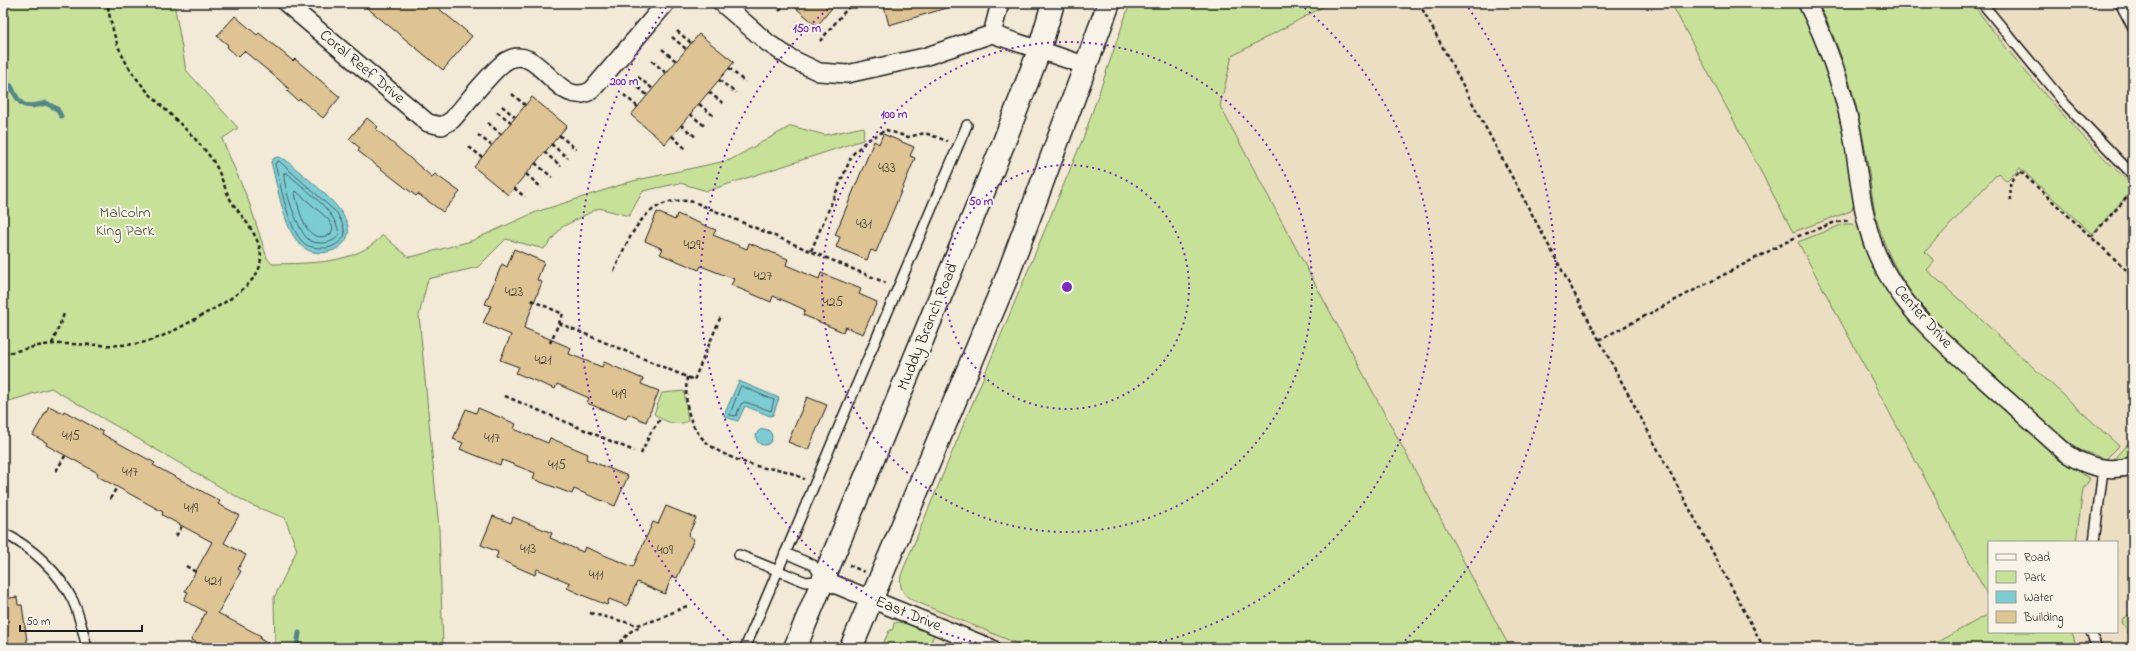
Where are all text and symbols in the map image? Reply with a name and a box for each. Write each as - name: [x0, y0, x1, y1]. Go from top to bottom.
- text: 150 m: [793, 20, 822, 38]
- street label: Coral Reef Drive: [314, 24, 411, 111]
- text: 200 m: [609, 73, 639, 91]
- text: 100 m: [881, 106, 908, 124]
- house number: 433: [878, 158, 896, 179]
- text: 50 m: [969, 193, 994, 211]
- park label: Malcolm King Park: [96, 201, 155, 243]
- house number: 431: [856, 214, 873, 235]
- house number: 429: [684, 235, 701, 256]
- street label: Muddy Branch Road: [892, 260, 964, 394]
- house number: 427: [754, 266, 772, 287]
- centre of rings: [1060, 280, 1074, 294]
- street label: Center Drive: [1888, 280, 1959, 355]
- house number: 423: [505, 282, 523, 303]
- house number: 425: [823, 292, 843, 313]
- house number: 421: [534, 350, 552, 371]
- house number: 419: [612, 384, 627, 405]
- house number: 415: [62, 426, 80, 447]
- house number: 417: [484, 428, 500, 449]
- house number: 415: [548, 455, 566, 476]
- house number: 417: [122, 462, 138, 483]
- house number: 419: [184, 498, 199, 519]
- house number: 413: [520, 539, 536, 560]
- house number: 409: [657, 540, 674, 561]
- legend: [1988, 541, 2118, 633]
- text: Road: [2024, 549, 2050, 567]
- house number: 411: [589, 565, 604, 586]
- text: Park: [2024, 569, 2046, 587]
- house number: 421: [204, 571, 222, 592]
- text: Water: [2024, 589, 2053, 607]
- street label: East Drive: [871, 590, 945, 638]
- scale bar: [20, 607, 142, 633]
- text: Building: [2023, 609, 2063, 628]
- text: 50 m: [26, 613, 50, 631]

